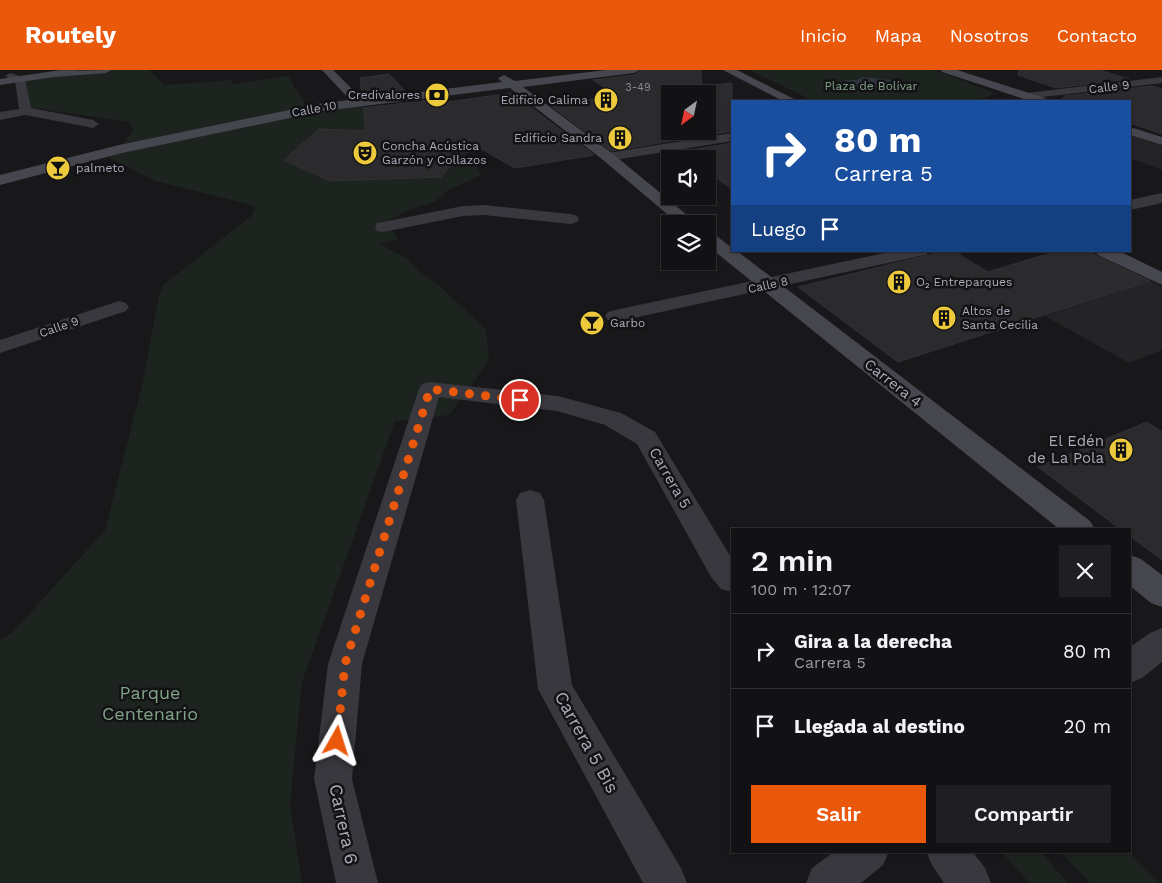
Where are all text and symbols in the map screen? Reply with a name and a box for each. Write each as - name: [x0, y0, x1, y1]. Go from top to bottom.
- text: Routely: [25, 21, 116, 49]
- text: Inicio: [800, 25, 847, 46]
- text: Mapa: [875, 25, 922, 46]
- text: Nosotros: [950, 25, 1029, 46]
- text: Contacto: [1057, 25, 1137, 46]
- street label: Calle 9: [1088, 78, 1130, 96]
- park label: Plaza de Bolívar: [824, 79, 918, 93]
- house number: 3-49: [625, 81, 651, 94]
- bank icon: Credivalores: [424, 82, 450, 108]
- north arrow: [661, 85, 716, 140]
- map controls: [661, 85, 716, 270]
- building icon: Edificio Calima: [593, 87, 619, 113]
- place label: Credivalores: [348, 88, 420, 102]
- place label: Edificio Calima: [501, 93, 588, 107]
- street label: Calle 10: [290, 98, 338, 120]
- text: 80 m: [834, 119, 921, 161]
- icon: right: [751, 120, 816, 185]
- building icon: Edificio Sandra: [607, 125, 633, 151]
- place label: Edificio Sandra: [514, 131, 602, 145]
- place label: Concha Acústica Garzón y Collazos: [382, 139, 487, 167]
- theatre icon: Concha Acústica Garzón y Collazos: [352, 140, 378, 166]
- button: sound: [661, 150, 716, 205]
- bar icon: palmeto: [45, 155, 71, 181]
- place label: palmeto: [76, 161, 124, 175]
- text: Carrera 5: [834, 161, 933, 186]
- button: layers: [661, 215, 716, 270]
- icon: arrive: [816, 215, 844, 243]
- text: Luego: [751, 218, 806, 241]
- building icon: O₂ Entreparques: [886, 269, 912, 295]
- street label: Calle 8: [747, 274, 789, 296]
- place label: O₂ Entreparques: [916, 275, 1012, 289]
- place label: Altos de Santa Cecilia: [962, 304, 1038, 332]
- building icon: Altos de Santa Cecilia: [931, 305, 957, 331]
- bar icon: Garbo: [579, 310, 605, 336]
- street label: Calle 9: [37, 314, 81, 340]
- place label: Garbo: [610, 316, 645, 330]
- street label: Carrera 4: [861, 355, 925, 411]
- pin: [499, 379, 541, 421]
- icon: arrive: [506, 386, 534, 414]
- place label: El Edén de La Pola: [1027, 432, 1104, 467]
- building icon: El Edén de La Pola: [1108, 437, 1134, 463]
- street label: Carrera 5: [645, 444, 695, 512]
- text: 2 min: [751, 543, 833, 578]
- button: close: [1059, 545, 1111, 597]
- text: 100 m · 12:07: [751, 580, 851, 599]
- text: Gira a la derecha: [794, 630, 952, 653]
- icon: right: [751, 637, 779, 665]
- text: 80 m: [1063, 640, 1111, 663]
- text: Carrera 5: [794, 653, 866, 672]
- park label: Parque Centenario: [102, 682, 198, 724]
- street label: Carrera 5 Bis: [550, 688, 624, 796]
- icon: arrive: [751, 712, 779, 740]
- position arrow: [310, 714, 362, 766]
- text: Llegada al destino: [794, 715, 965, 738]
- text: 20 m: [1064, 715, 1111, 738]
- street label: Carrera 6: [325, 782, 363, 866]
- button: Salir: [751, 785, 926, 843]
- button: Compartir: [936, 785, 1111, 843]

